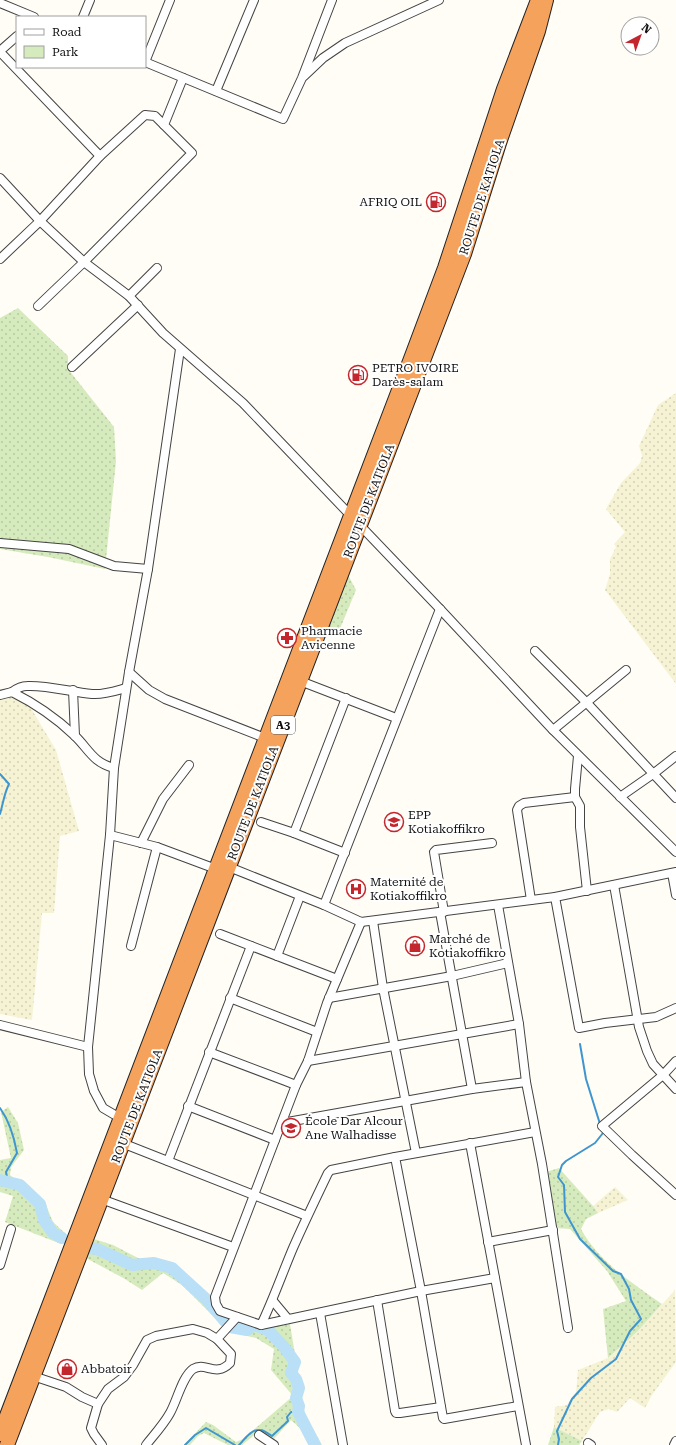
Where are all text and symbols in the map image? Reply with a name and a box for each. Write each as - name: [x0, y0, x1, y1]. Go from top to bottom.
- legend: [16, 16, 146, 68]
- north arrow: [620, 16, 660, 56]
- text: N: [639, 21, 654, 37]
- text: Road: [52, 25, 82, 39]
- text: Park: [52, 45, 79, 59]
- street label: ROUTE DE KATIOLA: [457, 137, 508, 257]
- fuel station icon: AFRIQ OIL: [425, 191, 447, 213]
- place label: AFRIQ OIL: [360, 195, 422, 209]
- place label: PETRO IVOIRE Darès-salam: [372, 361, 459, 389]
- fuel station icon: PETRO IVOIRE Darès-salam: [347, 364, 369, 386]
- street label: ROUTE DE KATIOLA: [341, 441, 397, 560]
- place label: Pharmacie Avicenne: [301, 624, 363, 652]
- pharmacy icon: Pharmacie Avicenne: [276, 627, 298, 649]
- road number: A3: [271, 716, 295, 734]
- street label: ROUTE DE KATIOLA: [225, 743, 281, 862]
- place label: EPP Kotiakoffikro: [408, 808, 485, 836]
- school or university icon: EPP Kotiakoffikro: [383, 811, 405, 833]
- place label: Maternité de Kotiakoffikro: [370, 875, 447, 903]
- hospital icon: Maternité de Kotiakoffikro: [345, 878, 367, 900]
- place label: Marché de Kotiakoffikro: [429, 932, 506, 960]
- shop icon: Marché de Kotiakoffikro: [404, 935, 426, 957]
- street label: ROUTE DE KATIOLA: [109, 1046, 165, 1165]
- place label: École Dar Alcour Ane Walhadisse: [305, 1114, 403, 1142]
- school or university icon: École Dar Alcour Ane Walhadisse: [280, 1117, 302, 1139]
- shop icon: Abbatoir: [56, 1358, 78, 1380]
- place label: Abbatoir: [81, 1362, 132, 1376]

